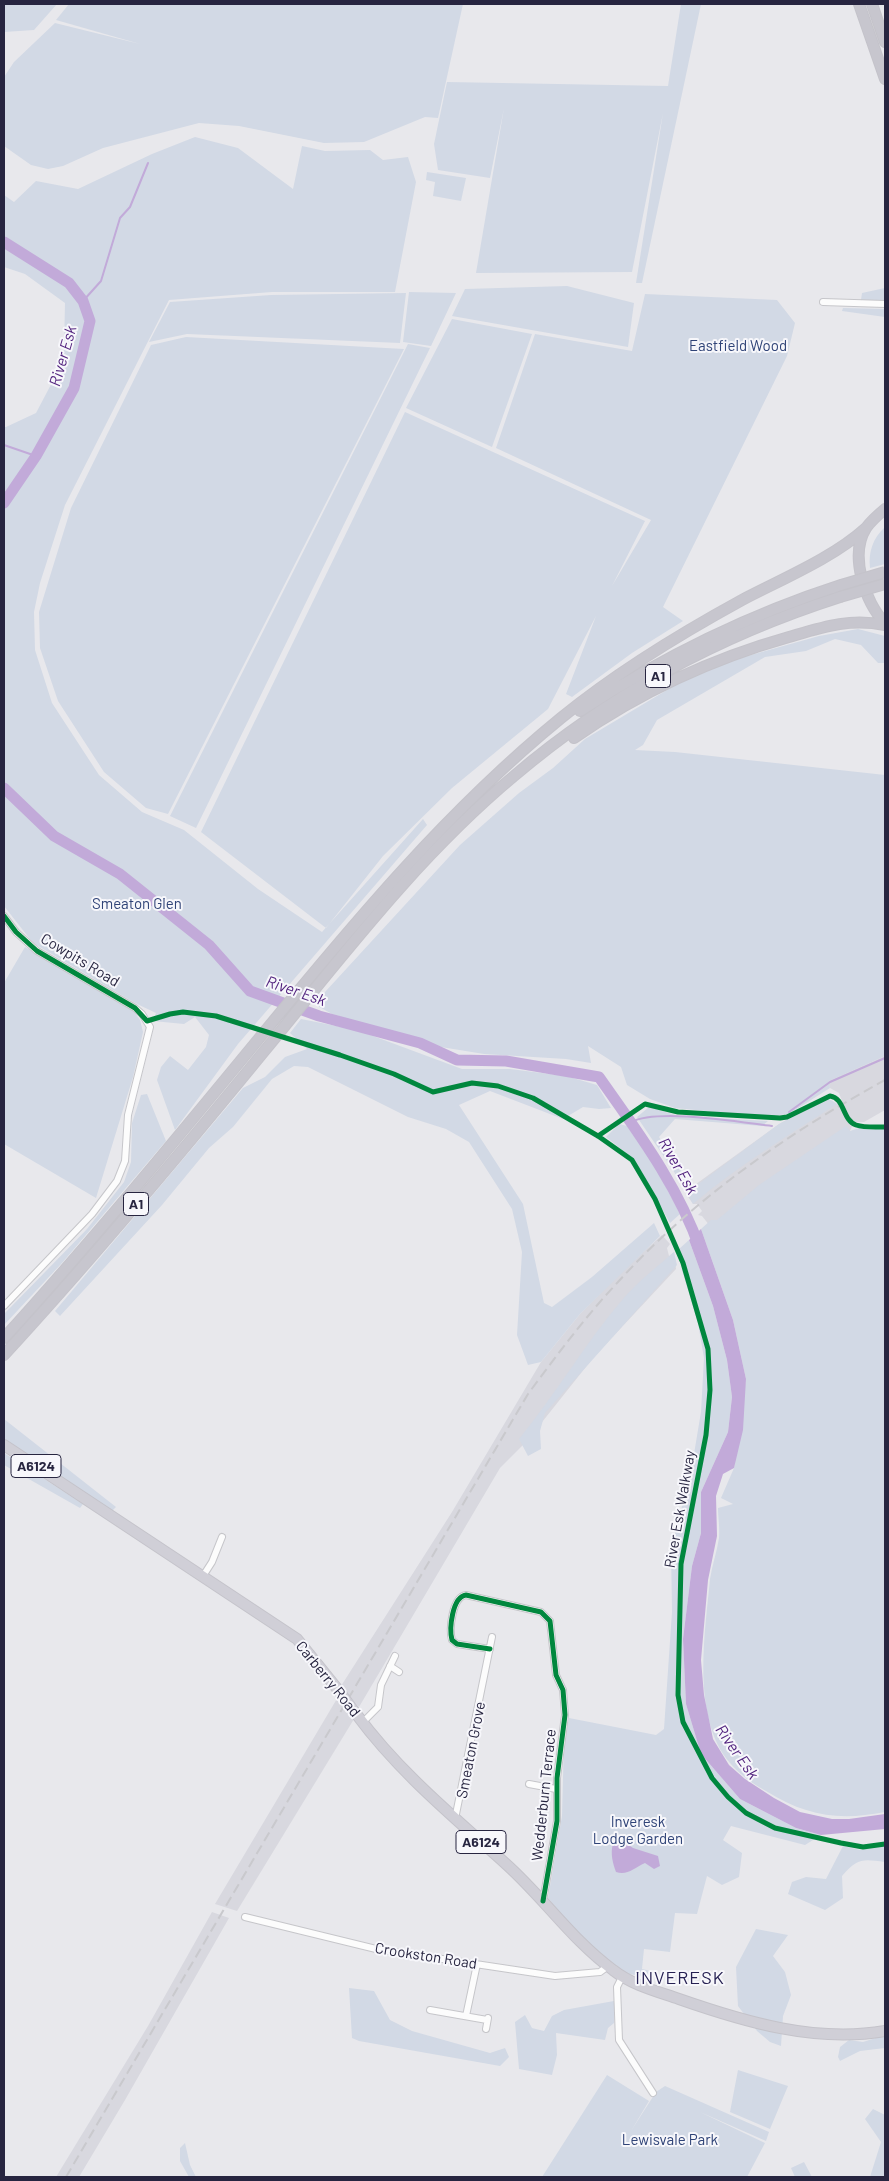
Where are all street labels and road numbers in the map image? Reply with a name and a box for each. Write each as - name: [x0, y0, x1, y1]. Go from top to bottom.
- road number: A1: [646, 664, 670, 688]
- street label: Cowpits Road: [37, 929, 123, 991]
- road number: A1: [124, 1192, 148, 1216]
- street label: River Esk Walkway: [661, 1449, 699, 1569]
- road number: A6124: [11, 1454, 61, 1478]
- street label: Carberry Road: [292, 1637, 364, 1721]
- street label: Smeaton Grove: [453, 1700, 489, 1800]
- street label: Wedderburn Terrace: [528, 1728, 560, 1862]
- road number: A6124: [456, 1830, 506, 1854]
- street label: Crookston Road: [374, 1939, 478, 1973]

